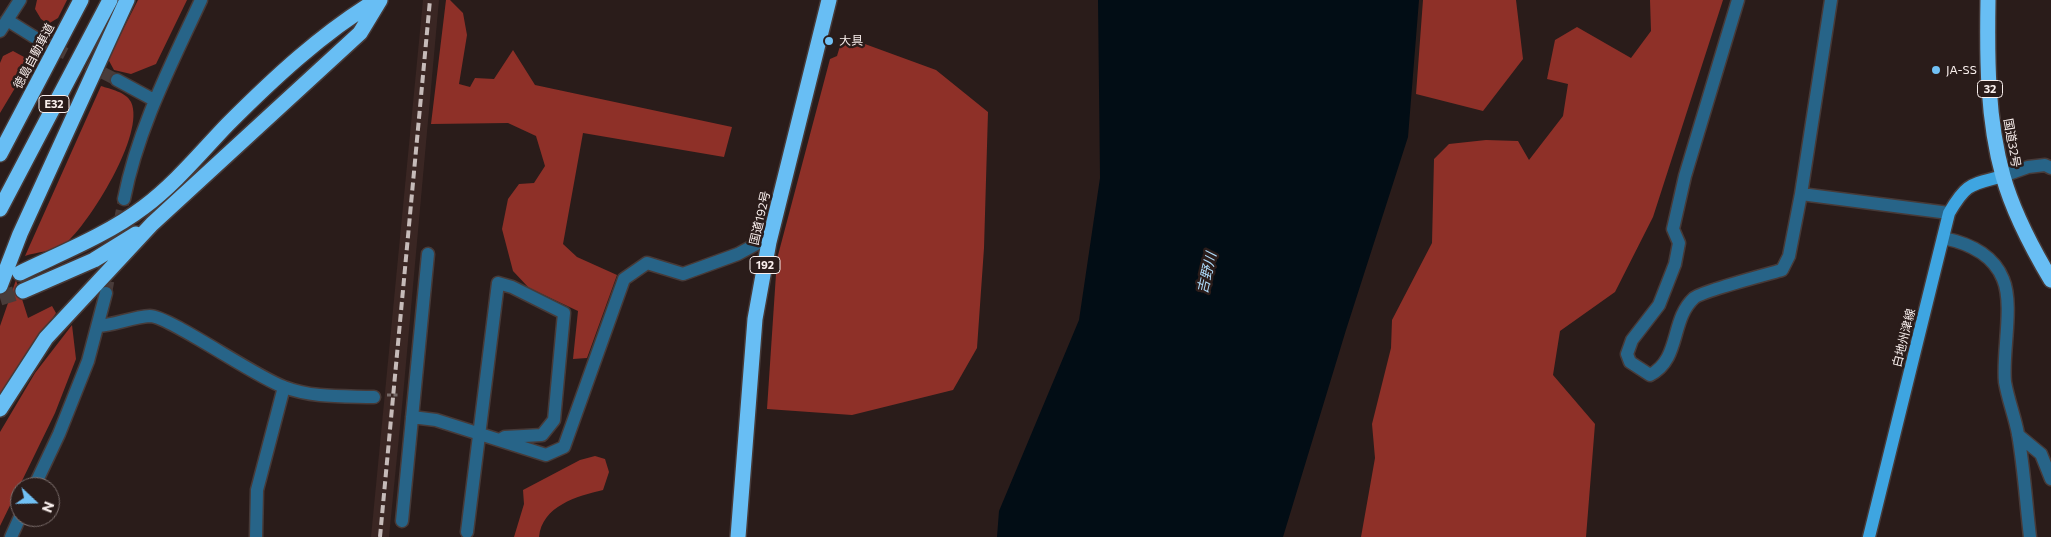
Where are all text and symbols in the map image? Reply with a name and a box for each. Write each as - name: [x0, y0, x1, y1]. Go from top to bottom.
- street label: 徳島自動車道: [11, 21, 57, 91]
- place label: 大具: [839, 34, 863, 48]
- marker: 大具: [823, 35, 835, 47]
- place label: JA-SS: [1946, 63, 1977, 77]
- marker: JA-SS: [1930, 64, 1942, 76]
- road number: 32: [1978, 80, 2002, 98]
- road number: E32: [39, 96, 69, 112]
- street label: 国道32号: [2001, 117, 2023, 169]
- street label: 国道192号: [747, 190, 773, 246]
- water label: 吉野川: [1194, 251, 1220, 295]
- road number: 192: [750, 256, 780, 274]
- street label: 白地州津線: [1890, 307, 1918, 369]
- north arrow: [10, 477, 60, 527]
- text: N: [39, 499, 58, 515]

